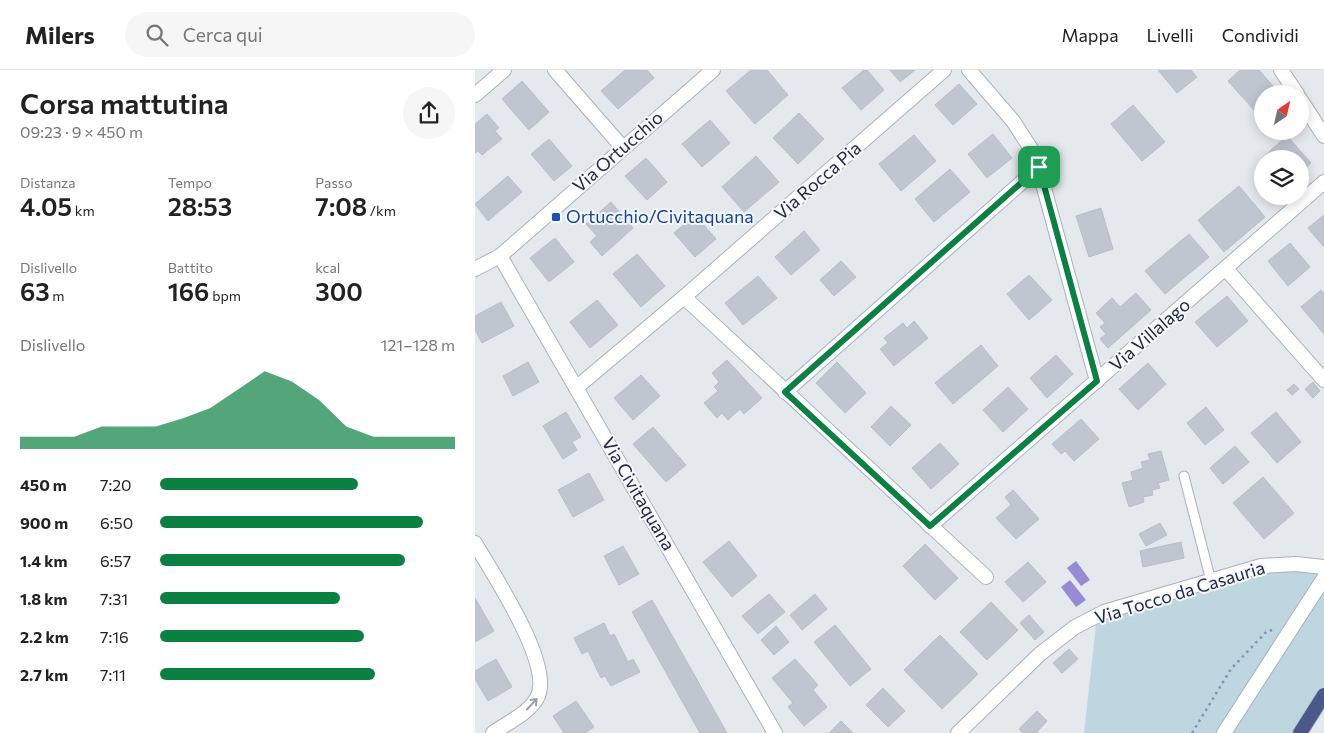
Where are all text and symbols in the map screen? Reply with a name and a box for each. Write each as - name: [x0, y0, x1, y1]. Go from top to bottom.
- search box: [125, 12, 475, 57]
- text: Milers: [25, 20, 95, 49]
- icon: search: [143, 21, 171, 49]
- text: Cerca qui: [183, 23, 263, 46]
- text: Mappa: [1061, 24, 1119, 46]
- text: Livelli: [1147, 24, 1194, 46]
- text: Condividi: [1222, 24, 1299, 46]
- north arrow: [1254, 85, 1309, 140]
- map controls: [1254, 85, 1309, 205]
- text: Corsa mattutina: [20, 86, 229, 120]
- button: share: [403, 87, 455, 139]
- street label: Via Ortucchio: [568, 106, 667, 197]
- text: 09:23 · 9 × 450 m: [20, 122, 143, 141]
- street label: Via Rocca Pia: [769, 136, 865, 224]
- pin: [1018, 146, 1060, 188]
- button: layers: [1254, 150, 1309, 205]
- icon: arrive: [1025, 153, 1053, 181]
- text: Distanza: [20, 174, 76, 191]
- text: Tempo: [168, 174, 212, 191]
- text: Passo: [315, 174, 353, 191]
- text: 4.05: [20, 191, 72, 221]
- text: 28:53: [168, 191, 232, 221]
- text: 7:08: [315, 191, 367, 221]
- text: km: [72, 202, 95, 219]
- text: /km: [367, 202, 396, 219]
- place label: Ortucchio/Civitaquana: [566, 205, 754, 227]
- marker: Ortucchio/Civitaquana: [550, 211, 562, 223]
- text: Dislivello: [20, 259, 77, 276]
- text: Battito: [168, 259, 213, 276]
- text: kcal: [315, 259, 340, 276]
- text: 63: [20, 276, 50, 306]
- text: 166: [168, 276, 209, 306]
- text: 300: [315, 276, 363, 306]
- text: m: [50, 287, 65, 304]
- text: bpm: [209, 287, 241, 304]
- street label: Via Villalago: [1105, 293, 1194, 375]
- text: Dislivello: [20, 335, 85, 354]
- text: 121–128 m: [381, 335, 455, 354]
- street label: Via Civitaquana: [598, 433, 680, 554]
- text: 450 m: [20, 475, 67, 494]
- text: 7:20: [100, 475, 132, 494]
- text: 900 m: [20, 513, 68, 532]
- text: 6:50: [100, 513, 133, 532]
- text: 1.4 km: [20, 551, 67, 570]
- text: 6:57: [100, 551, 131, 570]
- street label: Via Tocco da Casauria: [1092, 556, 1267, 628]
- text: 1.8 km: [20, 589, 67, 608]
- text: 7:31: [100, 589, 128, 608]
- text: 2.2 km: [20, 627, 69, 646]
- text: 7:16: [100, 627, 129, 646]
- text: 2.7 km: [20, 665, 68, 684]
- text: 7:11: [100, 665, 126, 684]
- one-way arrow: [526, 698, 537, 711]

